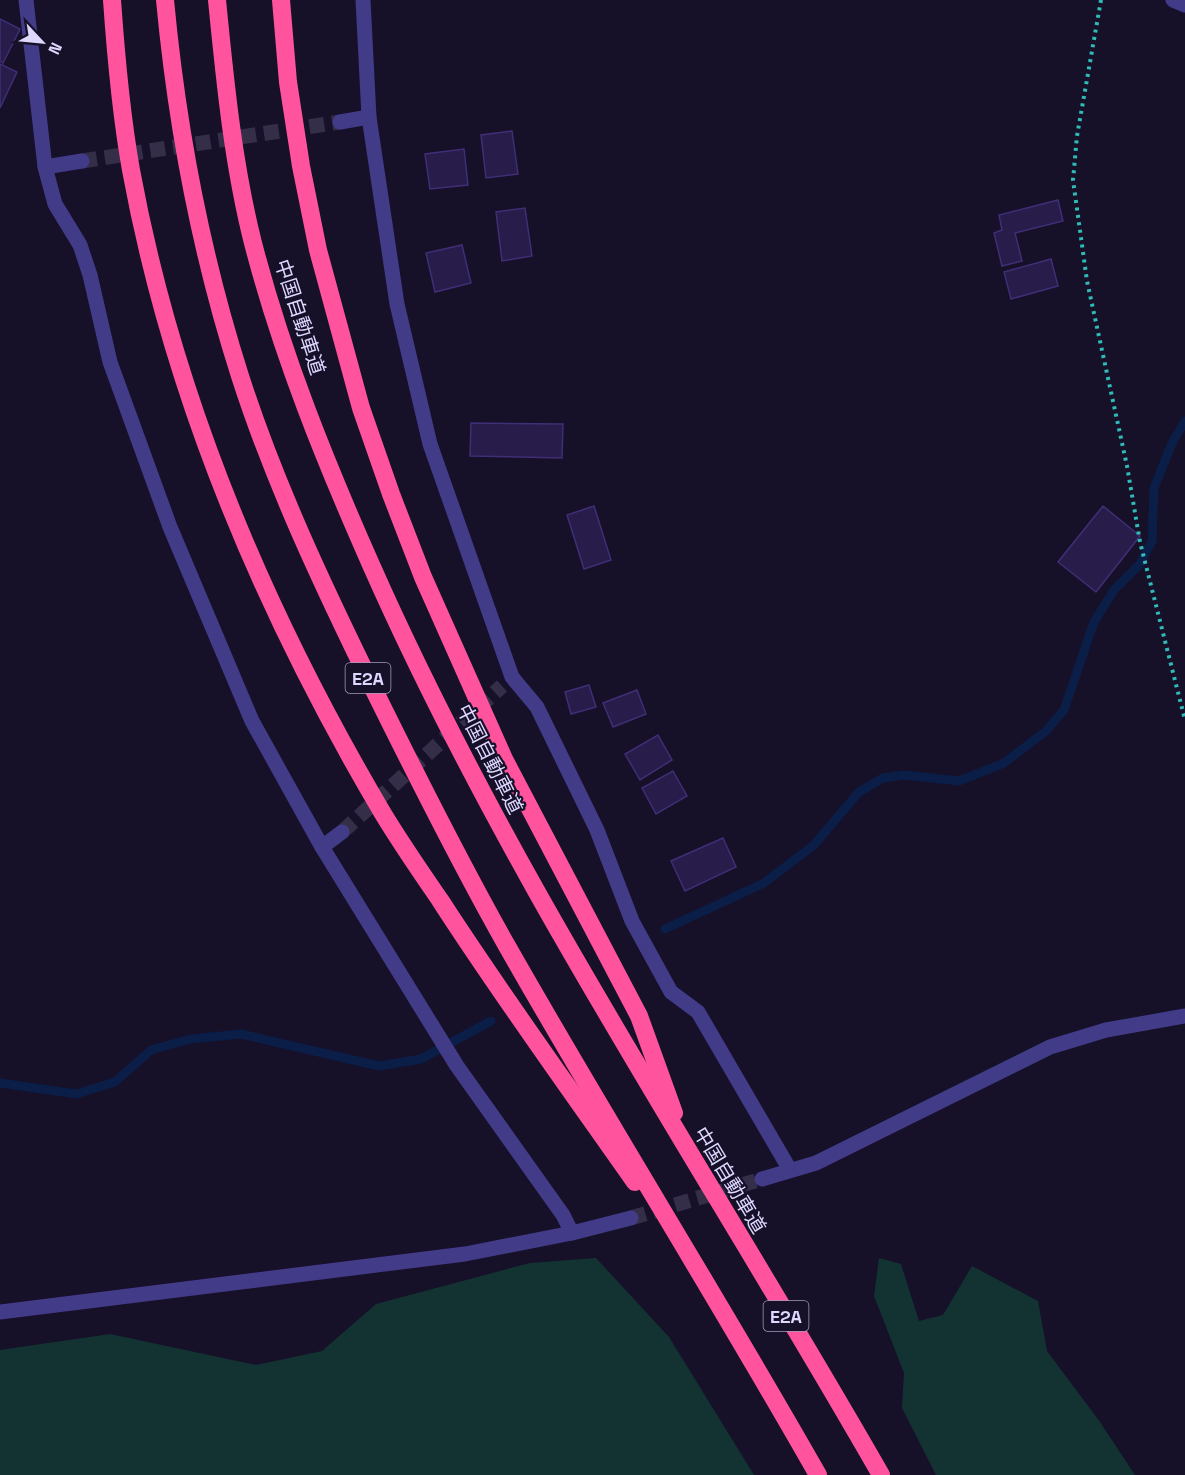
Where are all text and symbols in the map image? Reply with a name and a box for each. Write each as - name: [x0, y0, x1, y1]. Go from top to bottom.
- north arrow: [12, 12, 72, 72]
- text: N: [43, 39, 67, 58]
- street label: 中国自動車道: [269, 256, 331, 378]
- road number: E2A: [346, 663, 391, 693]
- street label: 中国自動車道: [451, 700, 529, 818]
- street label: 中国自動車道: [688, 1122, 772, 1238]
- road number: E2A: [764, 1301, 808, 1331]

